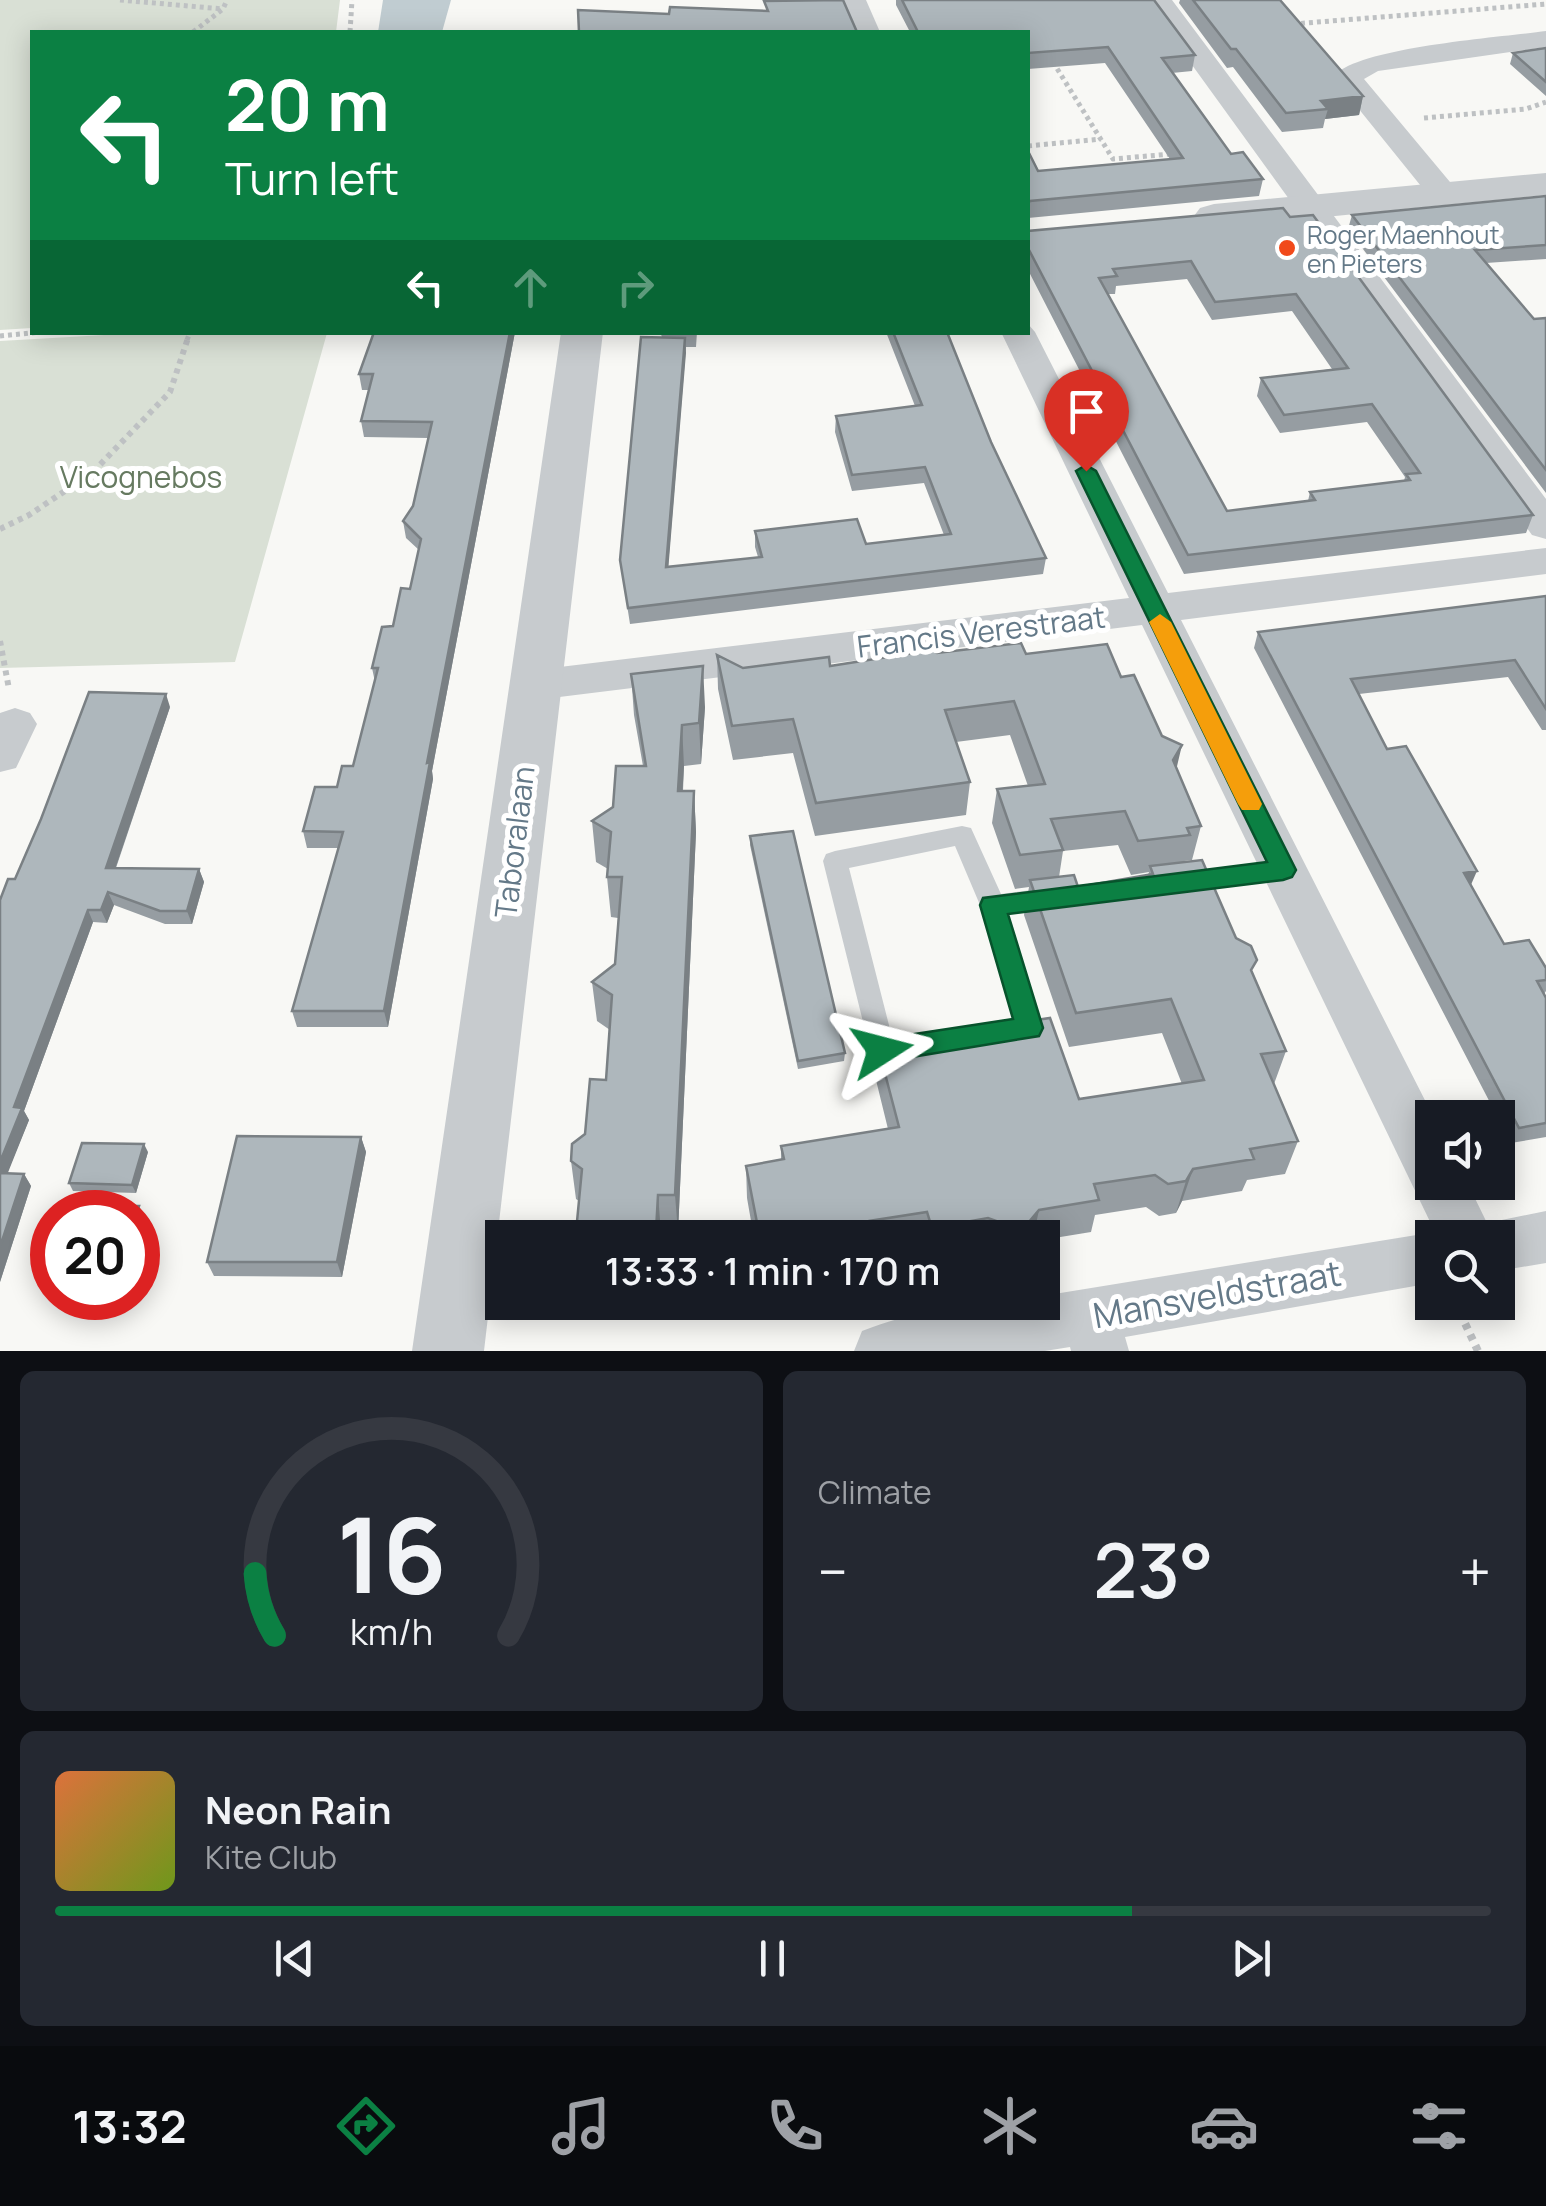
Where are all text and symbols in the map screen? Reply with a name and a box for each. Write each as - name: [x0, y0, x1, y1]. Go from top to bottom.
- text: 20 m: [225, 56, 390, 152]
- icon: left: [60, 70, 190, 200]
- text: Turn left: [225, 147, 399, 209]
- place label: Roger Maenhout en Pieters: [1307, 217, 1499, 281]
- marker: Roger Maenhout en Pieters: [1276, 237, 1298, 259]
- icon: left: [398, 260, 453, 315]
- icon: ahead: [503, 260, 558, 315]
- icon: right: [608, 260, 663, 315]
- pin: [1044, 369, 1129, 472]
- icon: arrive: [1059, 384, 1114, 439]
- park label: Vicognebos: [60, 456, 222, 497]
- street label: Francis Verestraat: [855, 595, 1107, 667]
- street label: Taboralaan: [484, 764, 544, 920]
- position arrow: [830, 998, 934, 1102]
- map controls: [1415, 1100, 1515, 1320]
- button: sound: [1415, 1100, 1515, 1200]
- speed limit sign: 20: [30, 1190, 160, 1320]
- button: search: [1415, 1220, 1515, 1320]
- text: 13:33 · 1 min · 170 m: [605, 1244, 940, 1296]
- street label: Mansveldstraat: [1089, 1249, 1345, 1339]
- text: Climate: [818, 1470, 932, 1514]
- text: 16: [336, 1482, 447, 1624]
- text: 23°: [1093, 1518, 1214, 1621]
- text: −: [818, 1533, 848, 1609]
- text: +: [1459, 1533, 1491, 1609]
- text: km/h: [350, 1607, 433, 1656]
- text: Neon Rain: [205, 1783, 391, 1835]
- text: Kite Club: [205, 1835, 337, 1879]
- icon: previous: [267, 1931, 322, 1986]
- icon: pause: [745, 1931, 800, 1986]
- icon: next: [1224, 1931, 1279, 1986]
- icon: directions: [331, 2091, 401, 2161]
- icon: music: [546, 2091, 616, 2161]
- icon: phone: [760, 2091, 830, 2161]
- icon: climate: [975, 2091, 1045, 2161]
- icon: car: [1189, 2091, 1259, 2161]
- icon: filters: [1404, 2091, 1474, 2161]
- text: 13:32: [72, 2095, 187, 2157]

